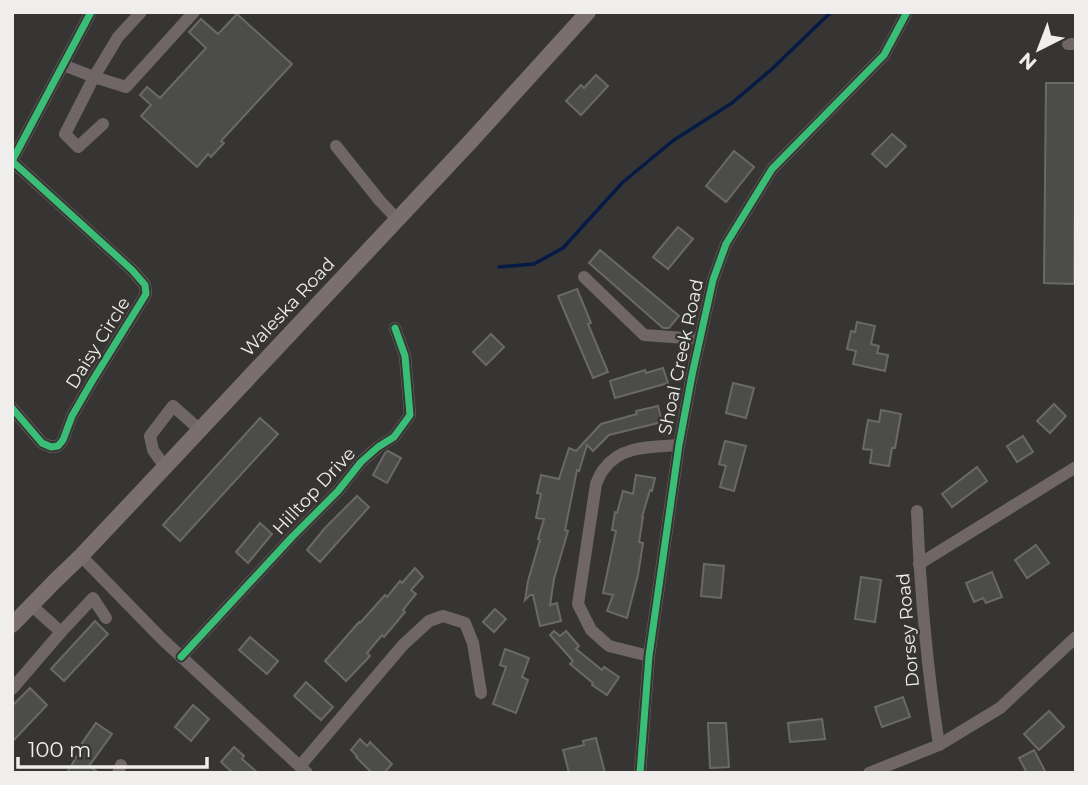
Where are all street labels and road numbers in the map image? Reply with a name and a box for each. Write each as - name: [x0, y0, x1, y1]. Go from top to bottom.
- street label: Waleska Road: [237, 253, 339, 361]
- street label: Shoal Creek Road: [654, 277, 708, 437]
- street label: Daisy Circle: [61, 293, 135, 393]
- street label: Hilltop Drive: [268, 443, 360, 539]
- street label: Dorsey Road: [892, 572, 924, 688]

